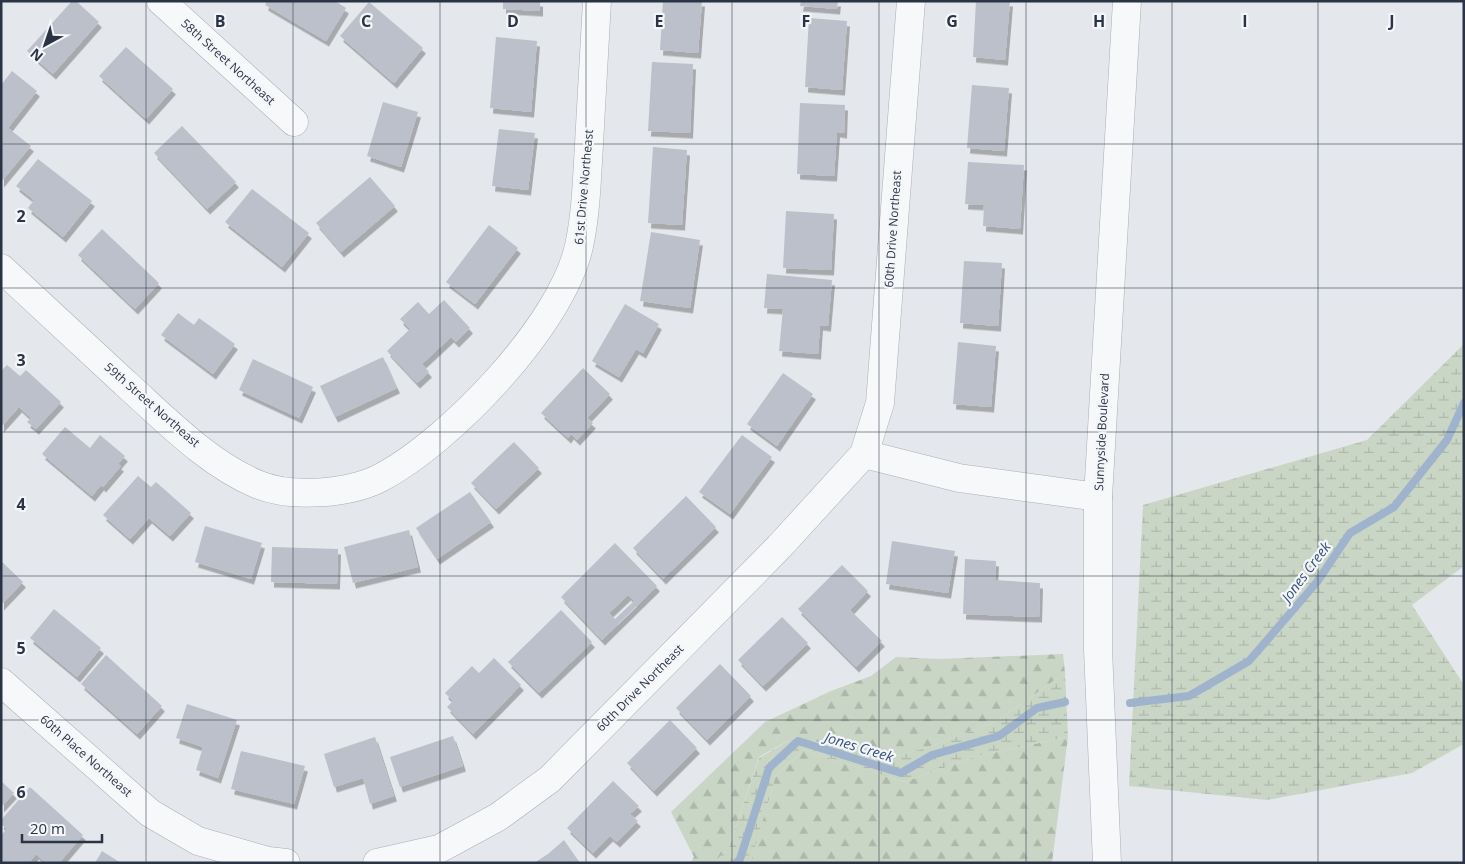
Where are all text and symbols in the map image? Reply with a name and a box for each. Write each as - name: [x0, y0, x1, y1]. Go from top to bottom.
- text: B: [215, 10, 225, 32]
- text: C: [361, 10, 371, 32]
- text: D: [507, 10, 519, 32]
- text: E: [655, 10, 664, 32]
- text: F: [802, 10, 810, 32]
- text: G: [946, 10, 958, 32]
- text: H: [1093, 10, 1105, 32]
- text: I: [1242, 10, 1248, 32]
- text: J: [1387, 10, 1395, 32]
- street label: 58th Street Northeast: [178, 15, 279, 109]
- north arrow: [20, 20, 70, 70]
- text: N: [26, 44, 47, 66]
- street label: 61st Drive Northeast: [570, 129, 597, 245]
- street label: 60th Drive Northeast: [880, 170, 905, 288]
- text: 2: [16, 205, 26, 227]
- text: 3: [16, 349, 26, 371]
- street label: 59th Street Northeast: [101, 358, 204, 451]
- street label: Sunnyside Boulevard: [1090, 373, 1113, 491]
- text: 4: [16, 493, 26, 515]
- water label: Jones Creek: [1275, 537, 1335, 608]
- text: 5: [16, 637, 26, 659]
- street label: 60th Drive Northeast: [592, 640, 687, 735]
- street label: 60th Place Northeast: [37, 711, 136, 800]
- water label: Jones Creek: [820, 726, 897, 766]
- text: 6: [16, 781, 26, 803]
- scale bar: [22, 812, 102, 844]
- text: 20 m: [30, 818, 65, 838]

